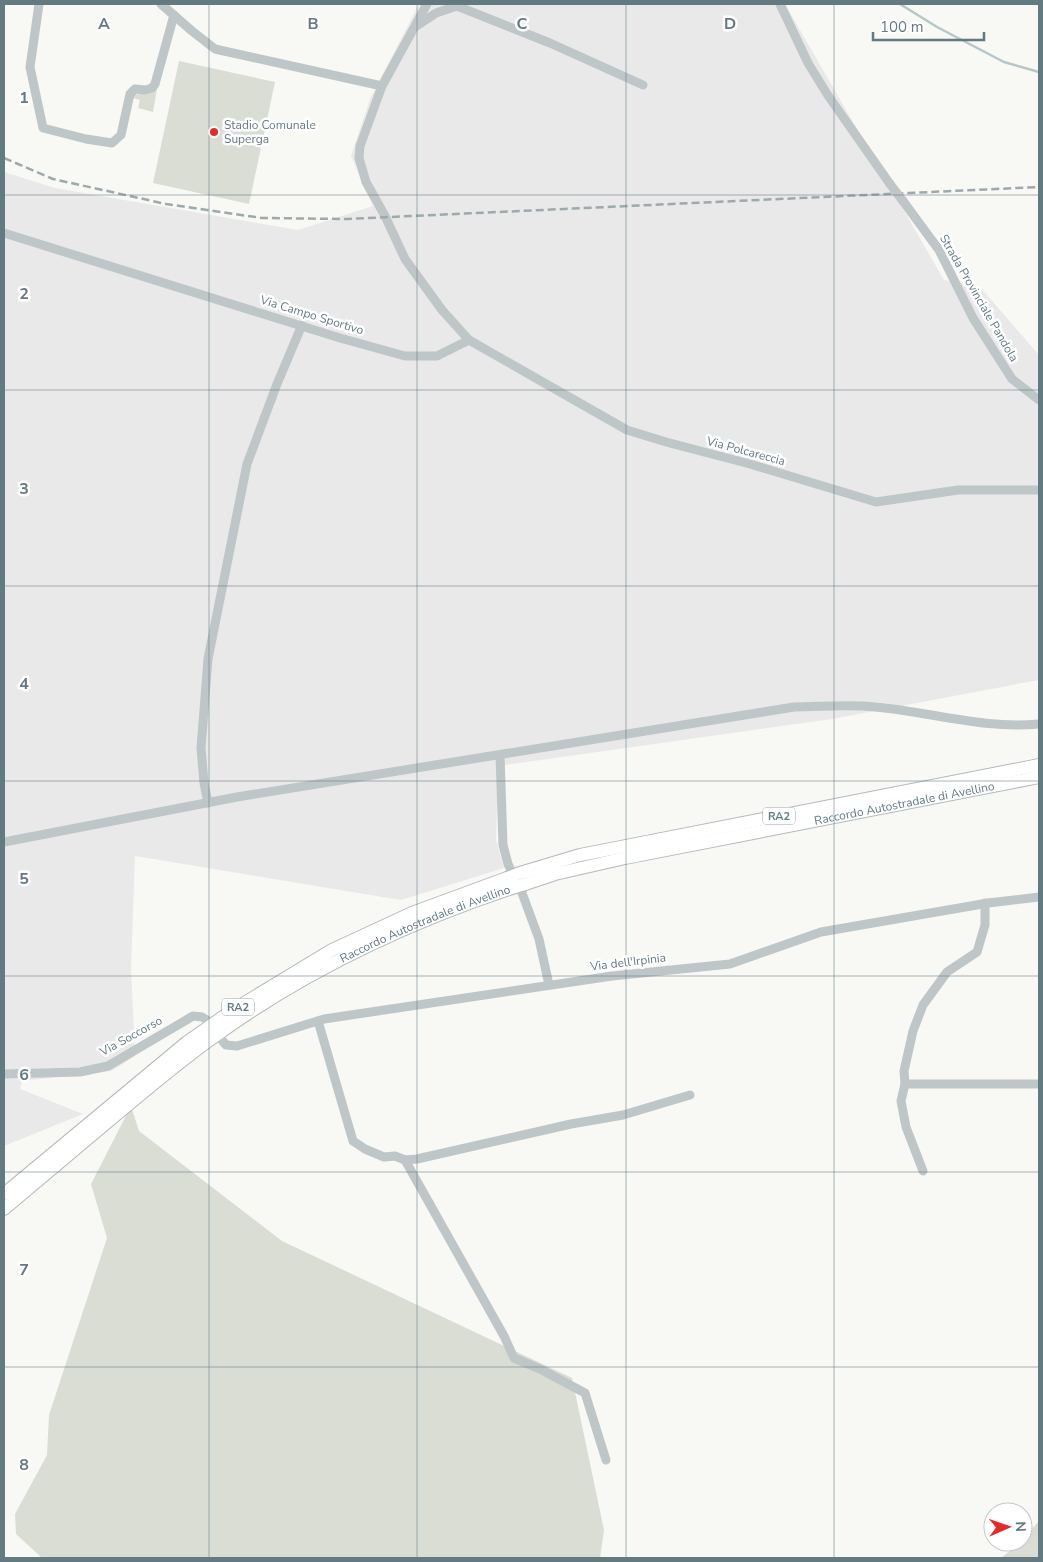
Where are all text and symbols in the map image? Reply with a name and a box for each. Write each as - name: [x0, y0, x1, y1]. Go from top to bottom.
- scale bar: [873, 10, 984, 42]
- text: A: [98, 13, 110, 35]
- text: B: [307, 13, 319, 35]
- text: C: [517, 13, 528, 35]
- text: D: [724, 13, 736, 35]
- text: 100 m: [880, 17, 924, 37]
- text: 1: [19, 87, 29, 109]
- place label: Stadio Comunale Superga: [224, 117, 316, 147]
- marker: Stadio Comunale Superga: [208, 126, 220, 138]
- street label: Strada Provinciale Pandola: [936, 231, 1022, 365]
- text: 2: [19, 283, 29, 305]
- street label: Via Campo Sportivo: [257, 291, 366, 338]
- street label: Via Polcareccia: [704, 433, 787, 469]
- text: 3: [19, 478, 29, 500]
- text: 4: [19, 673, 29, 695]
- street label: Raccordo Autostradale di Avellino: [813, 778, 996, 829]
- road number: RA2: [763, 808, 795, 824]
- text: 5: [19, 868, 29, 890]
- street label: Raccordo Autostradale di Avellino: [337, 881, 513, 966]
- street label: Via dell'Irpinia: [588, 949, 667, 975]
- road number: RA2: [222, 999, 254, 1016]
- street label: Via Soccorso: [96, 1012, 165, 1060]
- text: 6: [19, 1064, 29, 1086]
- text: 7: [19, 1259, 29, 1281]
- text: 8: [19, 1454, 29, 1476]
- north arrow: [983, 1502, 1033, 1552]
- text: N: [1011, 1521, 1030, 1532]

